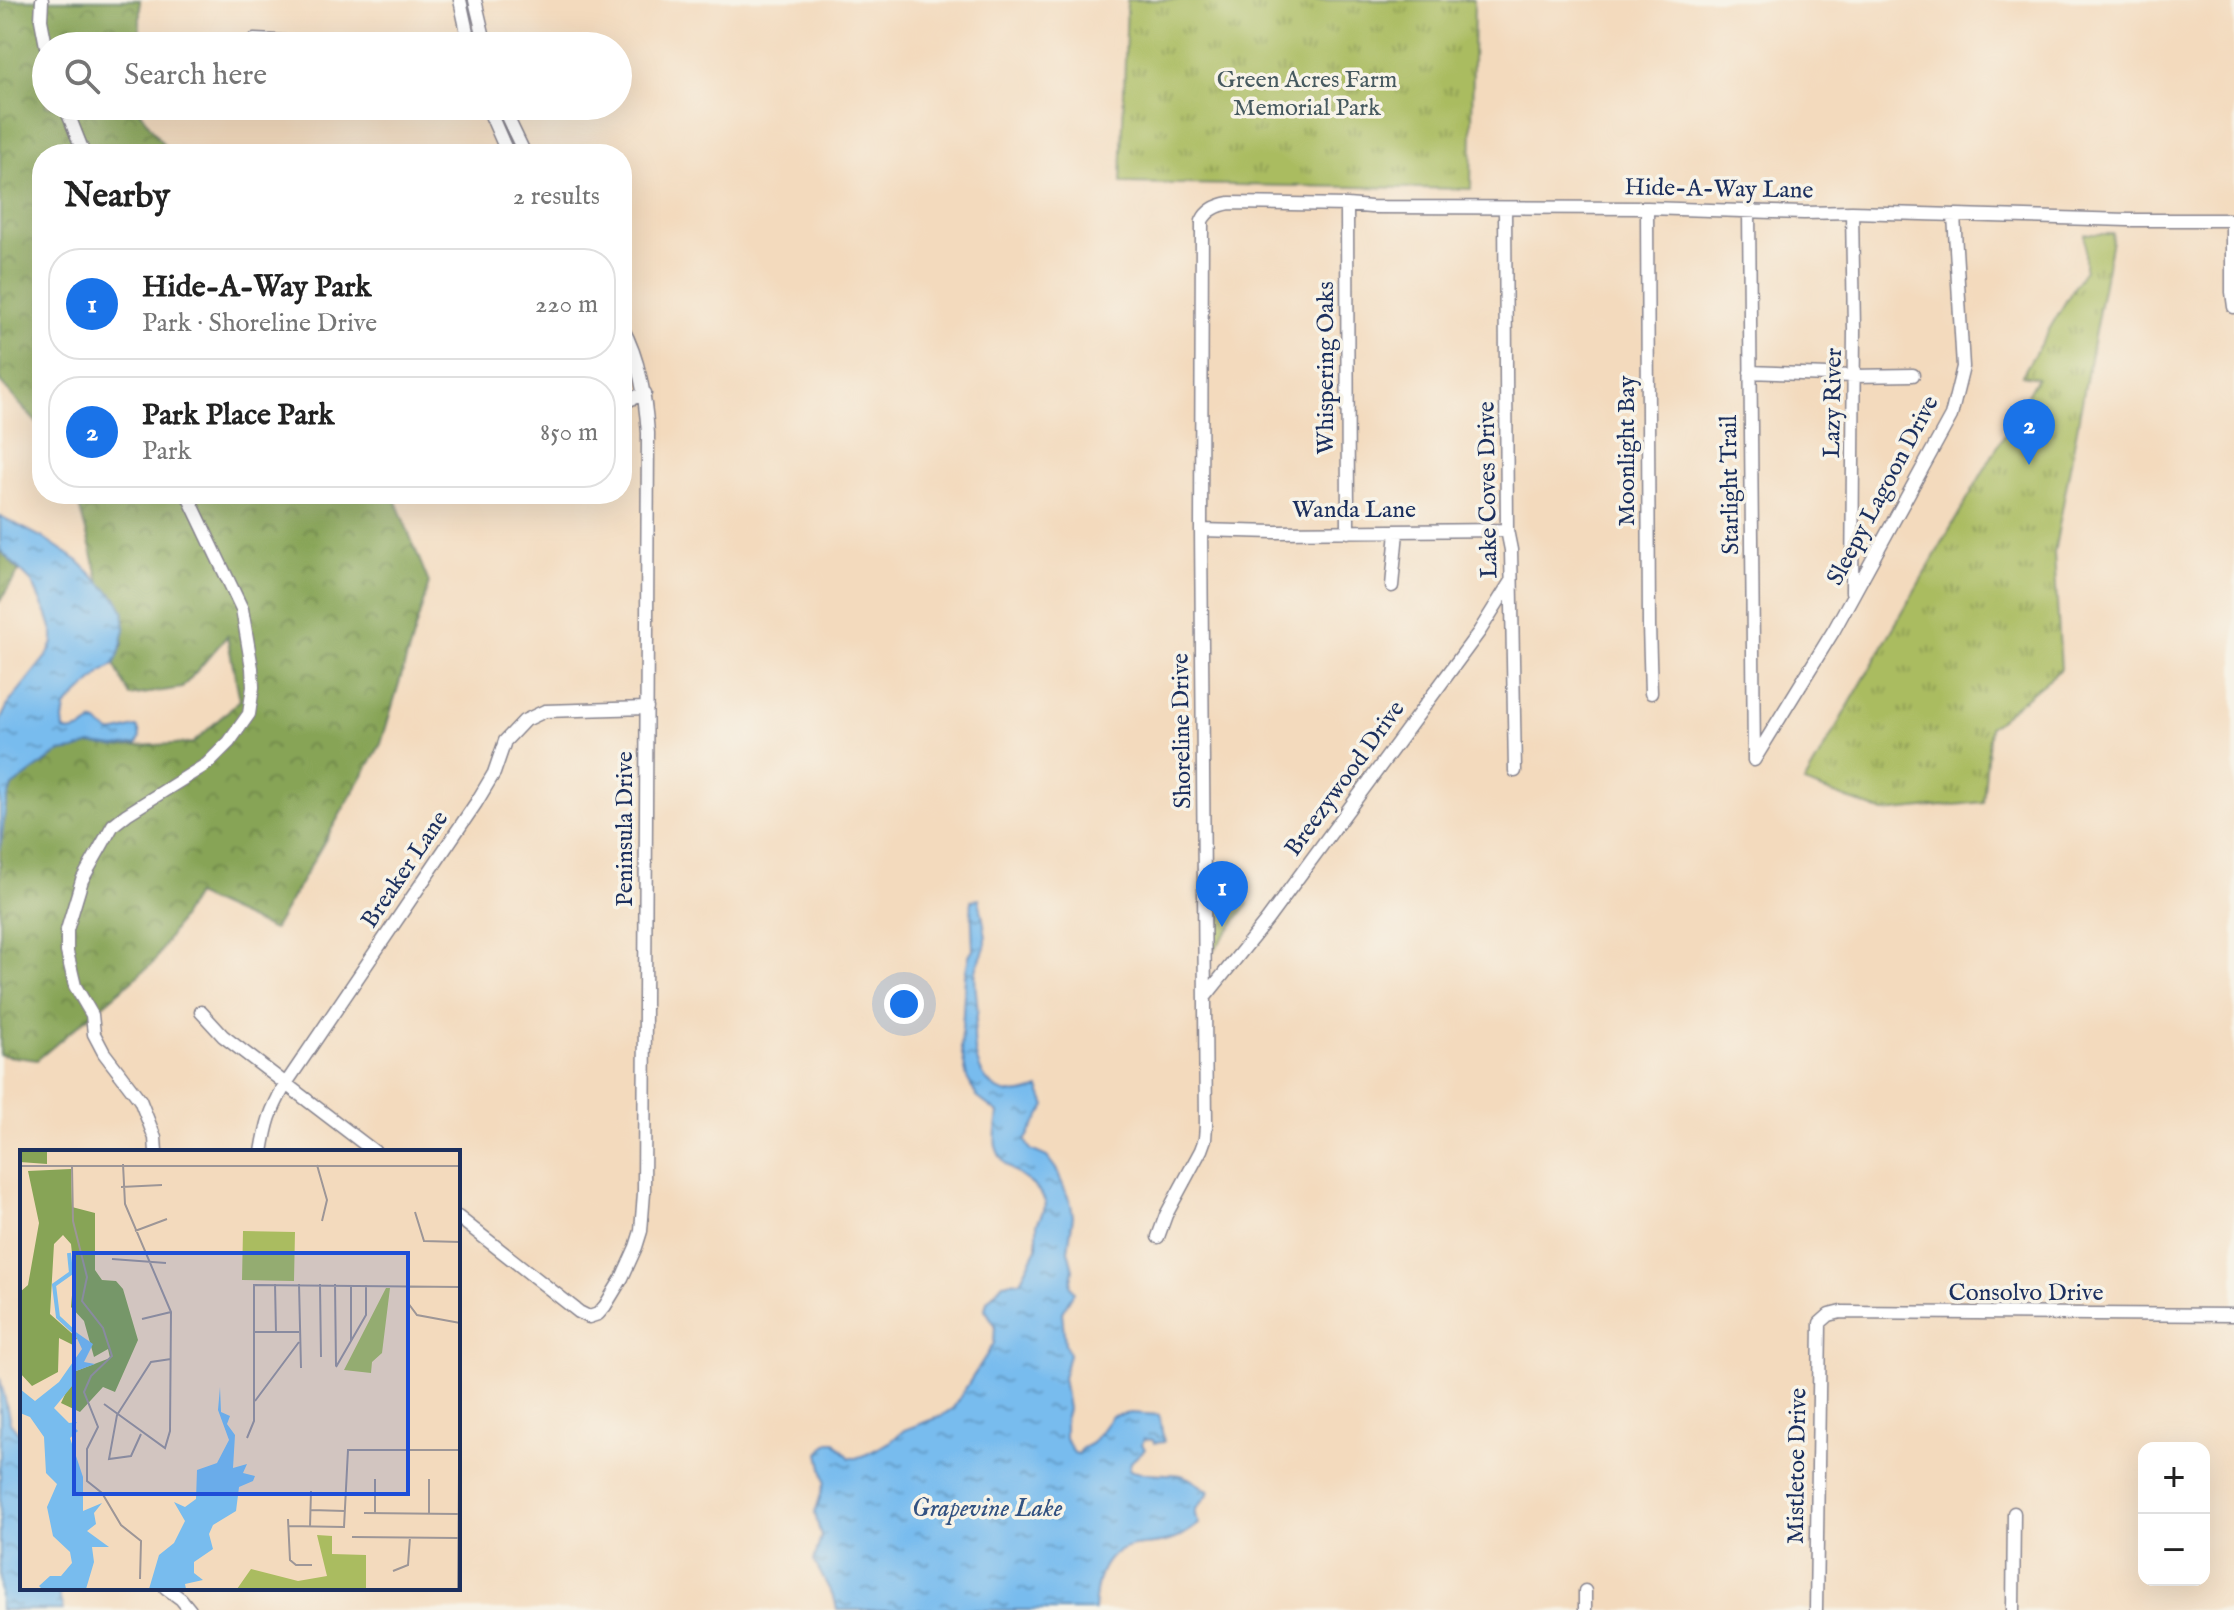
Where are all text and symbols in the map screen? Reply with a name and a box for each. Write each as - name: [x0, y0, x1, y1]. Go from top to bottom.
- search box: [32, 32, 632, 120]
- icon: search: [60, 54, 104, 98]
- text: Search here: [124, 57, 267, 95]
- park label: Green Acres Farm Memorial Park: [1217, 65, 1397, 124]
- street label: Hide-A-Way Lane: [1624, 172, 1814, 207]
- text: Nearby: [64, 175, 170, 218]
- text: 2 results: [513, 180, 600, 213]
- text: Hide-A-Way Park: [142, 269, 371, 307]
- street label: Whispering Oaks: [1311, 281, 1342, 455]
- text: 1: [87, 288, 97, 321]
- text: 220 m: [535, 288, 598, 321]
- text: Park · Shoreline Drive: [142, 307, 377, 340]
- street label: Lazy River: [1817, 347, 1850, 458]
- street label: Moonlight Bay: [1612, 375, 1643, 526]
- street label: Sleepy Lagoon Drive: [1820, 390, 1946, 591]
- text: Park Place Park: [142, 397, 334, 435]
- pin: 2: [2003, 399, 2055, 465]
- street label: Lake Coves Drive: [1471, 401, 1506, 579]
- street label: Starlight Trail: [1714, 414, 1747, 555]
- text: 2: [86, 416, 98, 449]
- text: 850 m: [540, 416, 598, 449]
- text: Park: [142, 435, 191, 468]
- street label: Wanda Lane: [1292, 495, 1416, 526]
- street label: Shoreline Drive: [1166, 653, 1199, 809]
- street label: Breezywood Drive: [1278, 695, 1412, 863]
- street label: Peninsula Drive: [610, 751, 641, 907]
- street label: Breaker Lane: [355, 805, 456, 934]
- pin: 1: [1196, 861, 1248, 927]
- your location: [884, 984, 924, 1024]
- inset map: [20, 1150, 460, 1590]
- street label: Consolvo Drive: [1949, 1278, 2103, 1309]
- street label: Mistletoe Drive: [1781, 1388, 1814, 1544]
- map controls: [2138, 1442, 2210, 1586]
- button: +: [2138, 1442, 2210, 1514]
- water label: Grapevine Lake: [912, 1492, 1063, 1525]
- button: −: [2138, 1514, 2210, 1586]

